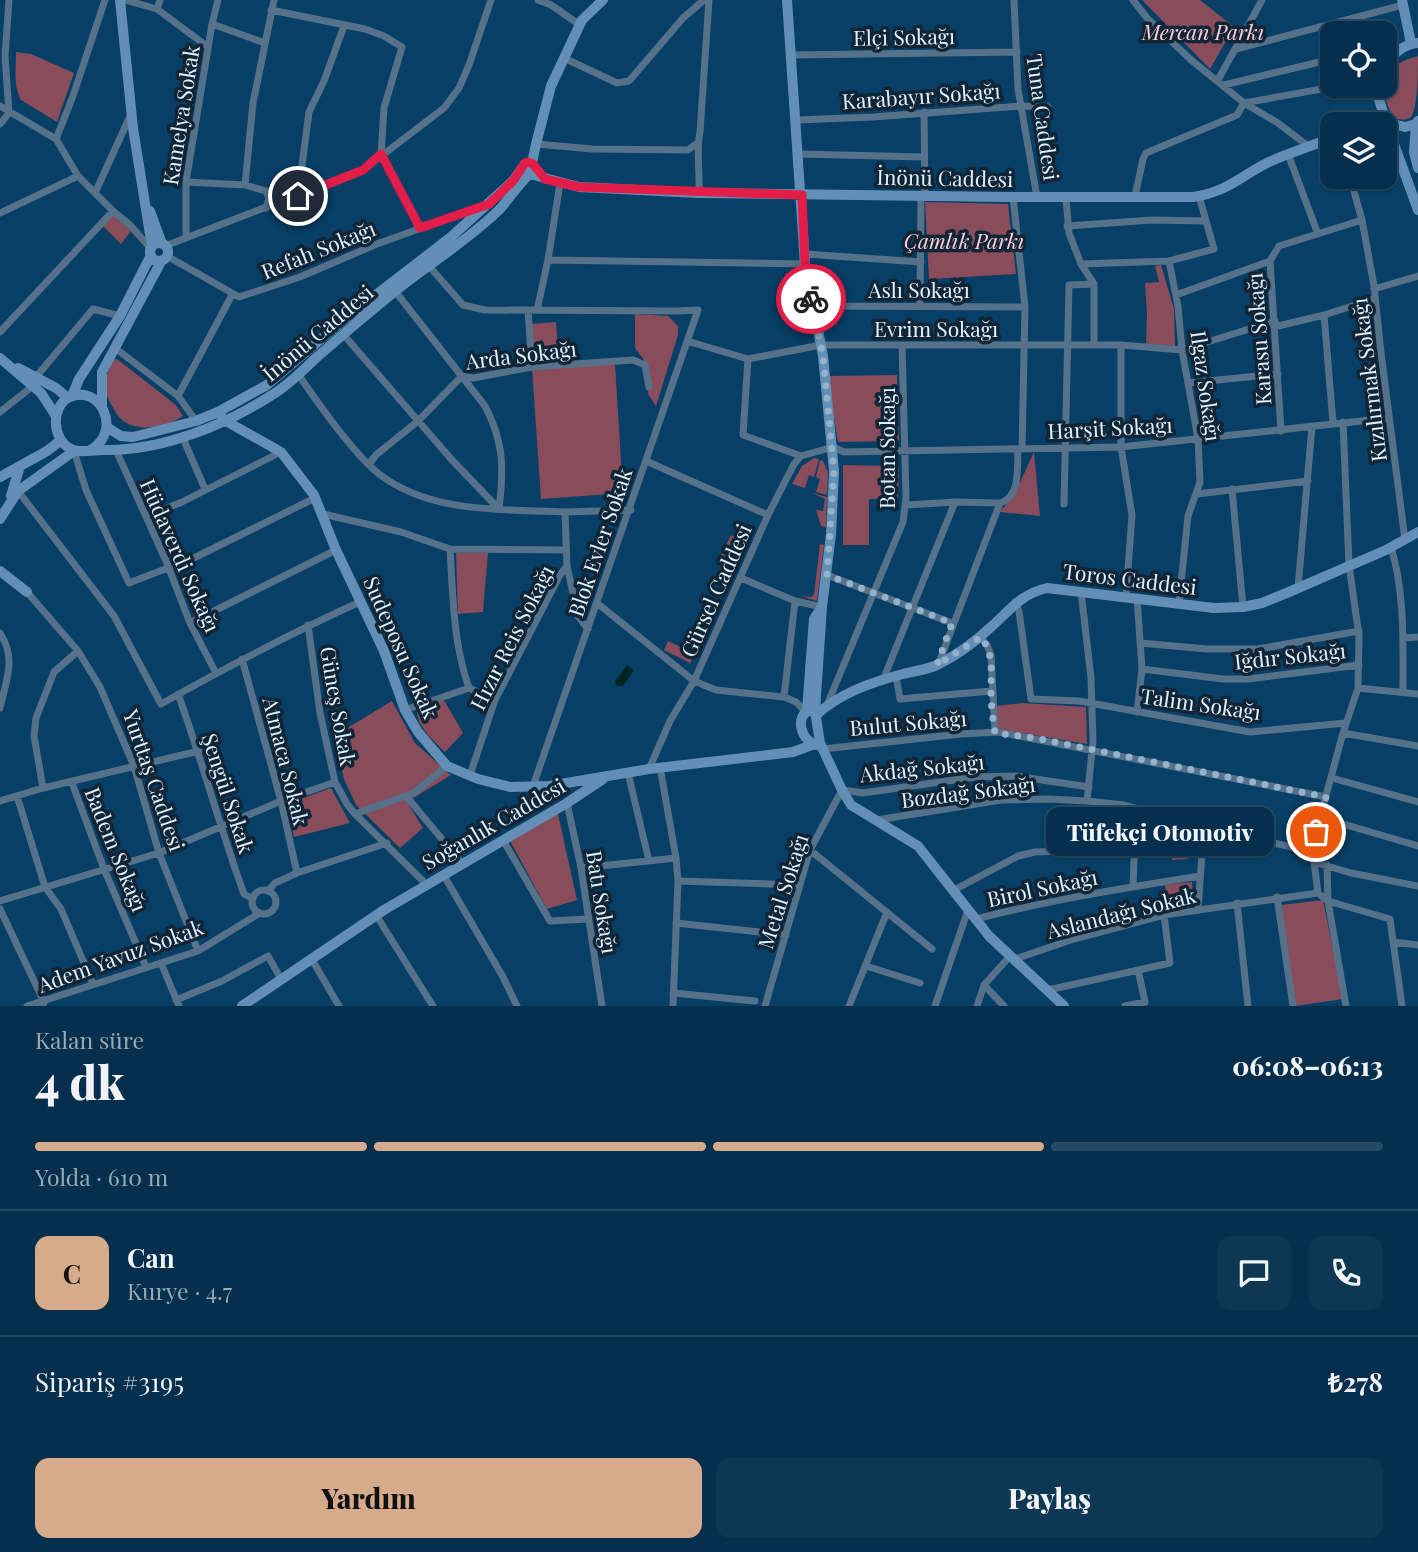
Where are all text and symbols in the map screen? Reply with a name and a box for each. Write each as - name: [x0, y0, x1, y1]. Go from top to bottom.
- park label: Mercan Parkı: [1141, 17, 1264, 45]
- street label: Elçi Sokağı: [853, 21, 955, 51]
- map controls: [1320, 21, 1397, 189]
- button: locate: [1320, 21, 1397, 98]
- street label: Kamelya Sokak: [155, 43, 205, 187]
- street label: Tuna Caddesi: [1021, 52, 1067, 182]
- street label: Karabayır Sokağı: [841, 75, 1001, 115]
- button: layers: [1320, 112, 1397, 189]
- street label: İnönü Caddesi: [876, 162, 1014, 192]
- pin: [268, 166, 328, 226]
- icon: home: [279, 177, 317, 215]
- street label: Refah Sokağı: [257, 213, 379, 285]
- park label: Çamlık Parkı: [904, 226, 1024, 254]
- courier: [776, 264, 846, 334]
- street label: Karasu Sokağı: [1239, 272, 1277, 406]
- street label: Aslı Sokağı: [867, 275, 970, 303]
- street label: İnönü Caddesi: [256, 277, 378, 387]
- icon: bike: [792, 280, 830, 318]
- street label: Kızılırmak Sokağı: [1344, 296, 1392, 464]
- street label: Evrim Sokağı: [874, 314, 998, 342]
- street label: Ilgaz Sokağı: [1185, 329, 1229, 443]
- street label: Arda Sokağı: [463, 333, 578, 375]
- street label: Botan Sokağı: [872, 387, 900, 509]
- street label: Harşit Sokağı: [1047, 410, 1173, 444]
- street label: Blok Evler Sokak: [560, 463, 638, 620]
- street label: Hüdaverdi Sokağı: [135, 474, 227, 636]
- street label: Gürsel Caddesi: [673, 519, 757, 661]
- street label: Toros Caddesi: [1062, 556, 1198, 600]
- street label: Hızır Reis Sokağı: [462, 560, 560, 714]
- street label: Sudeposu Sokak: [358, 571, 446, 723]
- street label: Iğdır Sokağı: [1233, 635, 1347, 675]
- street label: Güneş Sokak: [315, 644, 363, 768]
- street label: Talim Sokağı: [1139, 681, 1263, 725]
- street label: Atmaca Sokak: [257, 693, 317, 829]
- street label: Bulut Sokağı: [848, 703, 968, 741]
- street label: Yurttaş Caddesi: [117, 705, 192, 855]
- street label: Şengül Sokak: [196, 729, 262, 857]
- street label: Akdağ Sokağı: [857, 747, 986, 788]
- street label: Bozdağ Sokağı: [899, 769, 1037, 813]
- street label: Soğanlık Caddesi: [416, 771, 570, 875]
- street label: Badem Sokağı: [79, 783, 155, 915]
- pin: [1286, 802, 1346, 862]
- callout: Tüfekçi Otomotiv: [1046, 808, 1274, 856]
- icon: bag: [1297, 813, 1335, 851]
- text: Tüfekçi Otomotiv: [1067, 816, 1253, 847]
- street label: Metal Sokağı: [750, 830, 814, 952]
- street label: Batı Sokağı: [581, 848, 625, 956]
- street label: Birol Sokağı: [984, 862, 1100, 912]
- street label: Aslandağı Sokak: [1043, 880, 1199, 944]
- street label: Adem Yavuz Sokak: [32, 912, 207, 998]
- text: Kalan süre: [35, 1024, 144, 1055]
- text: 06:08–06:13: [1232, 1048, 1383, 1083]
- text: 4 dk: [35, 1050, 125, 1112]
- text: Yolda · 610 m: [35, 1161, 168, 1192]
- button: chat: [1217, 1236, 1291, 1310]
- button: phone: [1309, 1236, 1383, 1310]
- text: Can: [127, 1240, 175, 1275]
- text: C: [63, 1256, 81, 1291]
- text: Kurye · 4.7: [127, 1275, 232, 1306]
- text: Sipariş #3195: [35, 1364, 184, 1399]
- text: ₺278: [1328, 1364, 1383, 1399]
- button: Yardım: [35, 1458, 702, 1538]
- button: Paylaş: [716, 1458, 1383, 1538]

